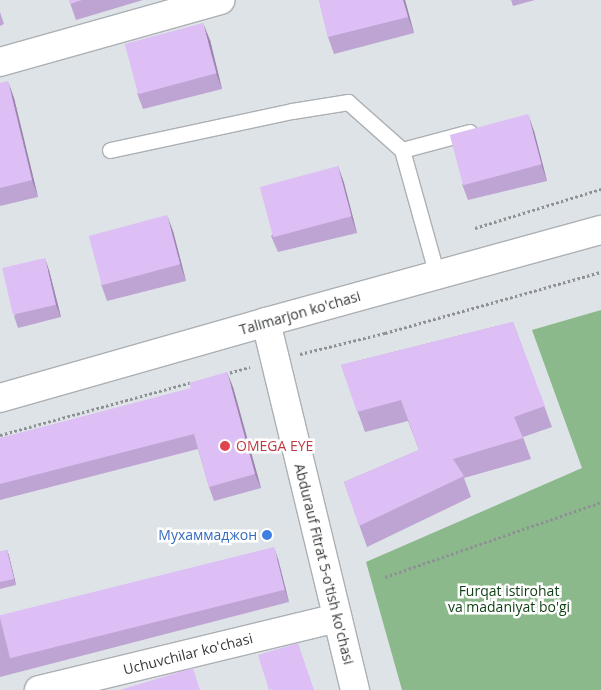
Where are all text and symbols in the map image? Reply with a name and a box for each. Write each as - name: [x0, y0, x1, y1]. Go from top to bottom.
- street label: Talimarjon ko'chasi: [237, 288, 363, 338]
- place label: OMEGA EYE: [236, 438, 313, 454]
- marker: OMEGA EYE: [218, 439, 232, 453]
- street label: Abdurauf Fitrat 5-o'tish ko'chasi: [291, 462, 357, 666]
- place label: Мухаммаджон: [158, 527, 257, 543]
- marker: Мухаммаджон: [261, 529, 273, 541]
- park label: Furqat istirohat va madaniyat bo'gi: [448, 583, 570, 616]
- street label: Uchuvchilar ko'chasi: [122, 630, 254, 678]

